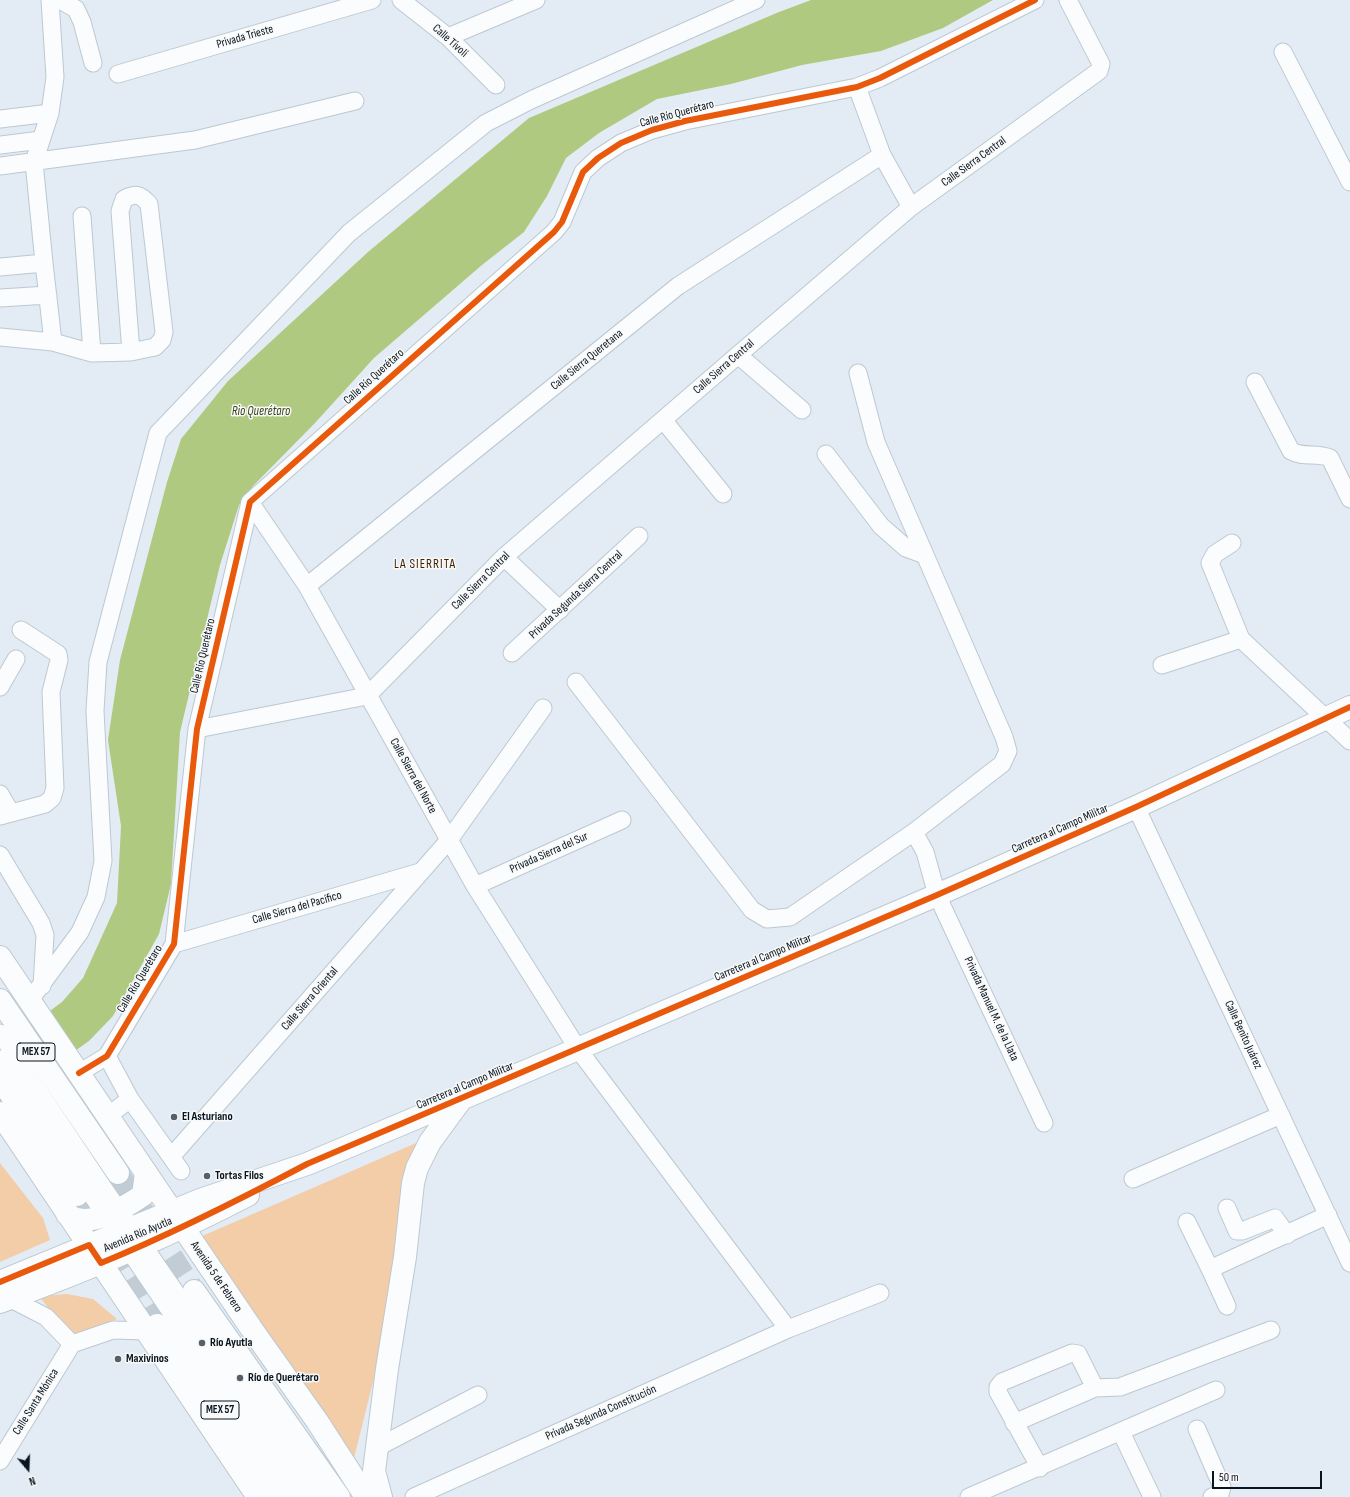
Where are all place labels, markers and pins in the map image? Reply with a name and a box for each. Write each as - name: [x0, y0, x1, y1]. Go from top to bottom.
- place label: El Asturiano: [182, 1110, 233, 1124]
- marker: El Asturiano: [169, 1112, 179, 1122]
- place label: Tortas Filos: [215, 1169, 264, 1183]
- marker: Tortas Filos: [202, 1171, 212, 1181]
- place label: Río Ayutla: [210, 1336, 252, 1350]
- marker: Río Ayutla: [197, 1338, 207, 1348]
- place label: Maxivinos: [126, 1352, 169, 1366]
- marker: Maxivinos: [113, 1354, 123, 1364]
- place label: Río de Querétaro: [248, 1371, 319, 1385]
- marker: Río de Querétaro: [235, 1373, 245, 1383]

